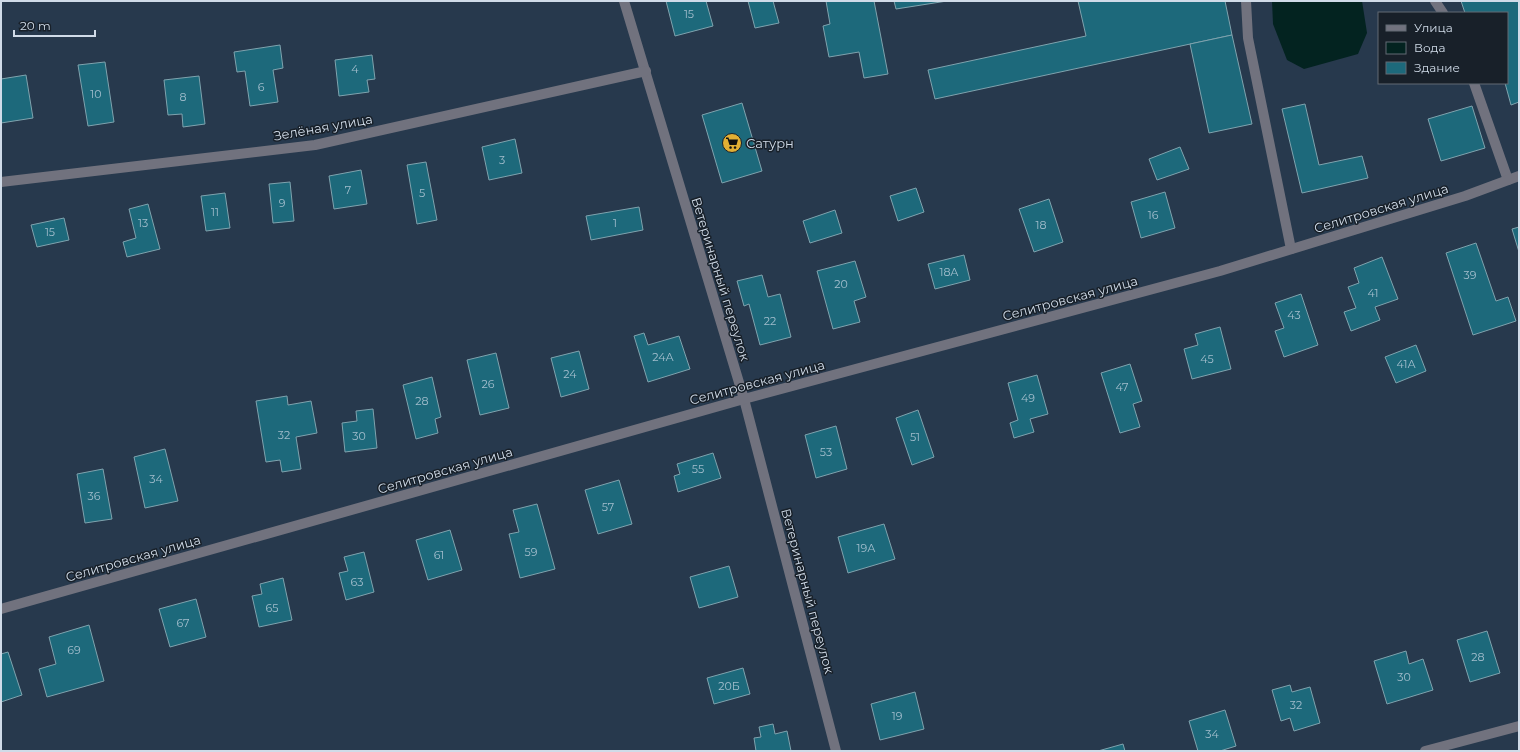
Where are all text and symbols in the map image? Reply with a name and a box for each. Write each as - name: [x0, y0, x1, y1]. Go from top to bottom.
- house number: 15: [684, 7, 694, 21]
- scale bar: [14, 12, 95, 38]
- legend: [1378, 12, 1508, 84]
- text: 20 m: [20, 18, 51, 33]
- text: Улица: [1414, 20, 1453, 35]
- text: Вода: [1414, 40, 1445, 55]
- text: Здание: [1414, 60, 1460, 75]
- house number: 4: [351, 62, 359, 76]
- house number: 6: [258, 80, 265, 94]
- house number: 10: [90, 87, 102, 101]
- house number: 8: [179, 90, 187, 104]
- street label: Зелёная улица: [272, 110, 374, 144]
- supermarket icon: Сатурн: [721, 132, 743, 154]
- place label: Сатурн: [746, 135, 794, 151]
- house number: 3: [499, 153, 505, 167]
- street label: Селитровская улица: [1312, 180, 1450, 236]
- house number: 7: [345, 183, 351, 197]
- house number: 5: [419, 186, 425, 200]
- street label: Ветеринарный переулок: [688, 195, 754, 363]
- house number: 9: [279, 196, 286, 210]
- house number: 11: [211, 205, 219, 219]
- house number: 16: [1148, 208, 1159, 222]
- house number: 13: [138, 216, 148, 230]
- house number: 1: [613, 216, 617, 230]
- house number: 18: [1036, 218, 1047, 232]
- house number: 15: [45, 225, 55, 239]
- house number: 18А: [939, 265, 959, 279]
- house number: 39: [1464, 268, 1477, 282]
- street label: Селитровская улица: [1001, 272, 1139, 324]
- house number: 20: [834, 277, 848, 291]
- house number: 41: [1368, 286, 1378, 300]
- house number: 43: [1287, 308, 1301, 322]
- house number: 22: [764, 314, 776, 328]
- house number: 24А: [652, 350, 675, 364]
- house number: 45: [1200, 352, 1214, 366]
- street label: Селитровская улица: [688, 356, 826, 408]
- house number: 41А: [1396, 357, 1416, 371]
- house number: 24: [563, 367, 577, 381]
- house number: 26: [482, 377, 495, 391]
- house number: 47: [1115, 380, 1129, 394]
- house number: 49: [1021, 391, 1035, 405]
- house number: 28: [415, 394, 429, 408]
- house number: 32: [278, 428, 290, 442]
- house number: 30: [352, 429, 366, 443]
- house number: 51: [910, 430, 920, 444]
- street label: Селитровская улица: [376, 443, 514, 497]
- house number: 53: [820, 445, 832, 459]
- house number: 55: [692, 462, 704, 476]
- house number: 34: [149, 472, 163, 486]
- house number: 36: [88, 489, 101, 503]
- house number: 57: [602, 500, 614, 514]
- street label: Ветеринарный переулок: [778, 507, 838, 676]
- street label: Селитровская улица: [64, 531, 202, 585]
- house number: 19А: [857, 541, 876, 555]
- house number: 59: [525, 545, 538, 559]
- house number: 61: [434, 548, 444, 562]
- house number: 63: [351, 575, 363, 589]
- house number: 65: [266, 601, 278, 615]
- house number: 67: [176, 616, 190, 630]
- house number: 69: [67, 643, 81, 657]
- house number: 28: [1471, 650, 1485, 664]
- house number: 30: [1397, 670, 1411, 684]
- house number: 20Б: [718, 679, 740, 693]
- house number: 32: [1290, 698, 1302, 712]
- house number: 19: [892, 709, 903, 723]
- house number: 34: [1205, 727, 1219, 741]

